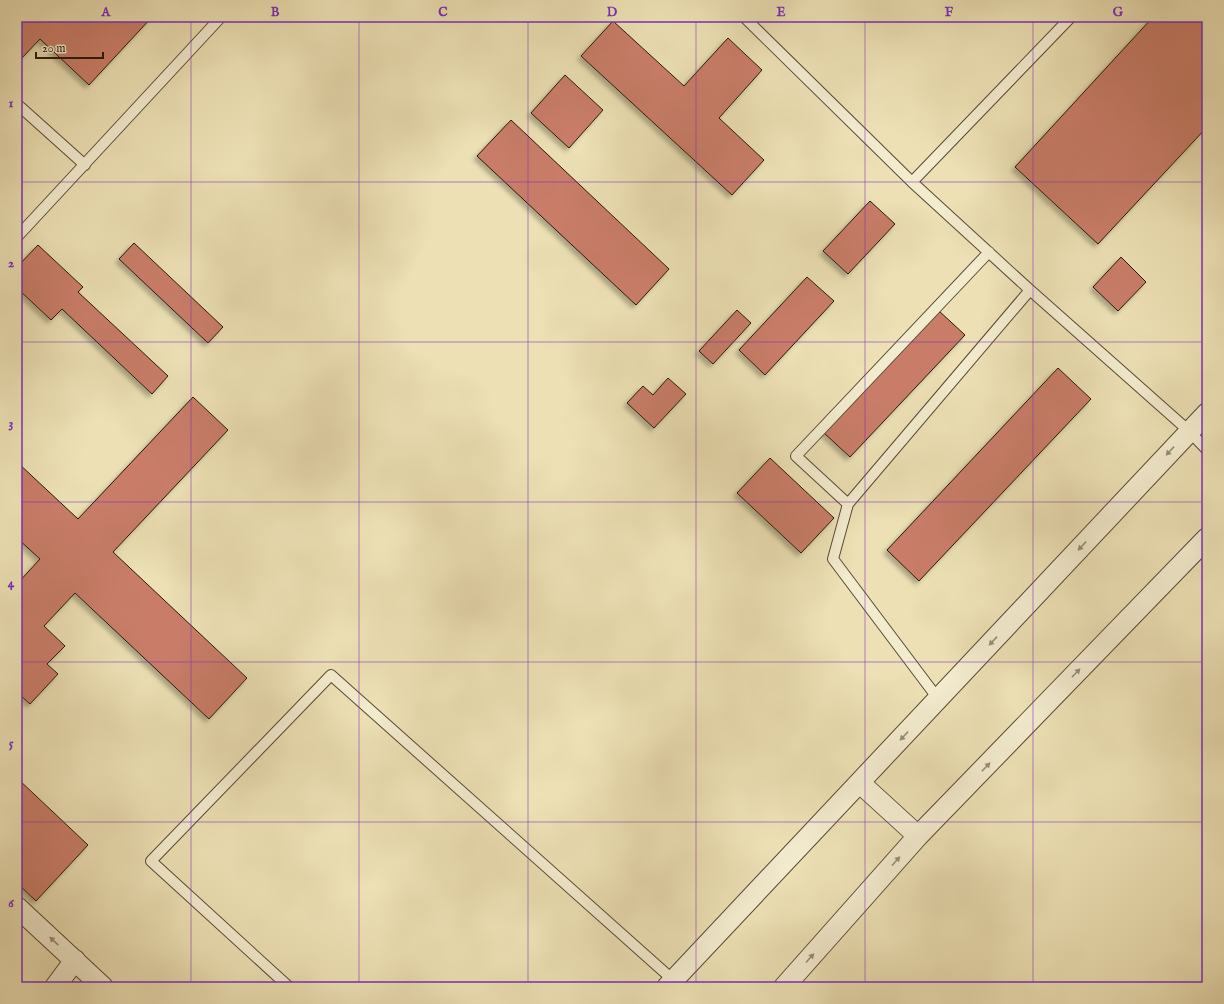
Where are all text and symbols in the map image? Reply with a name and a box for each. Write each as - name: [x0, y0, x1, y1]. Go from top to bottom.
- text: A: [101, 4, 112, 21]
- text: B: [271, 4, 280, 21]
- text: C: [438, 4, 448, 21]
- text: D: [607, 4, 618, 21]
- text: E: [776, 4, 786, 21]
- text: F: [945, 4, 954, 21]
- text: G: [1113, 4, 1124, 21]
- scale bar: [36, 34, 103, 60]
- text: 20 m: [42, 41, 65, 56]
- text: 1: [9, 95, 14, 112]
- text: 2: [8, 255, 14, 272]
- text: 3: [9, 415, 14, 432]
- one-way arrow: [1166, 446, 1175, 456]
- one-way arrow: [1077, 541, 1087, 551]
- text: 4: [8, 575, 15, 592]
- one-way arrow: [988, 636, 998, 646]
- one-way arrow: [1071, 668, 1081, 678]
- one-way arrow: [899, 731, 909, 741]
- text: 5: [9, 735, 14, 752]
- one-way arrow: [981, 762, 990, 772]
- one-way arrow: [891, 856, 901, 866]
- text: 6: [8, 895, 14, 912]
- one-way arrow: [49, 937, 59, 946]
- one-way arrow: [805, 953, 814, 963]

